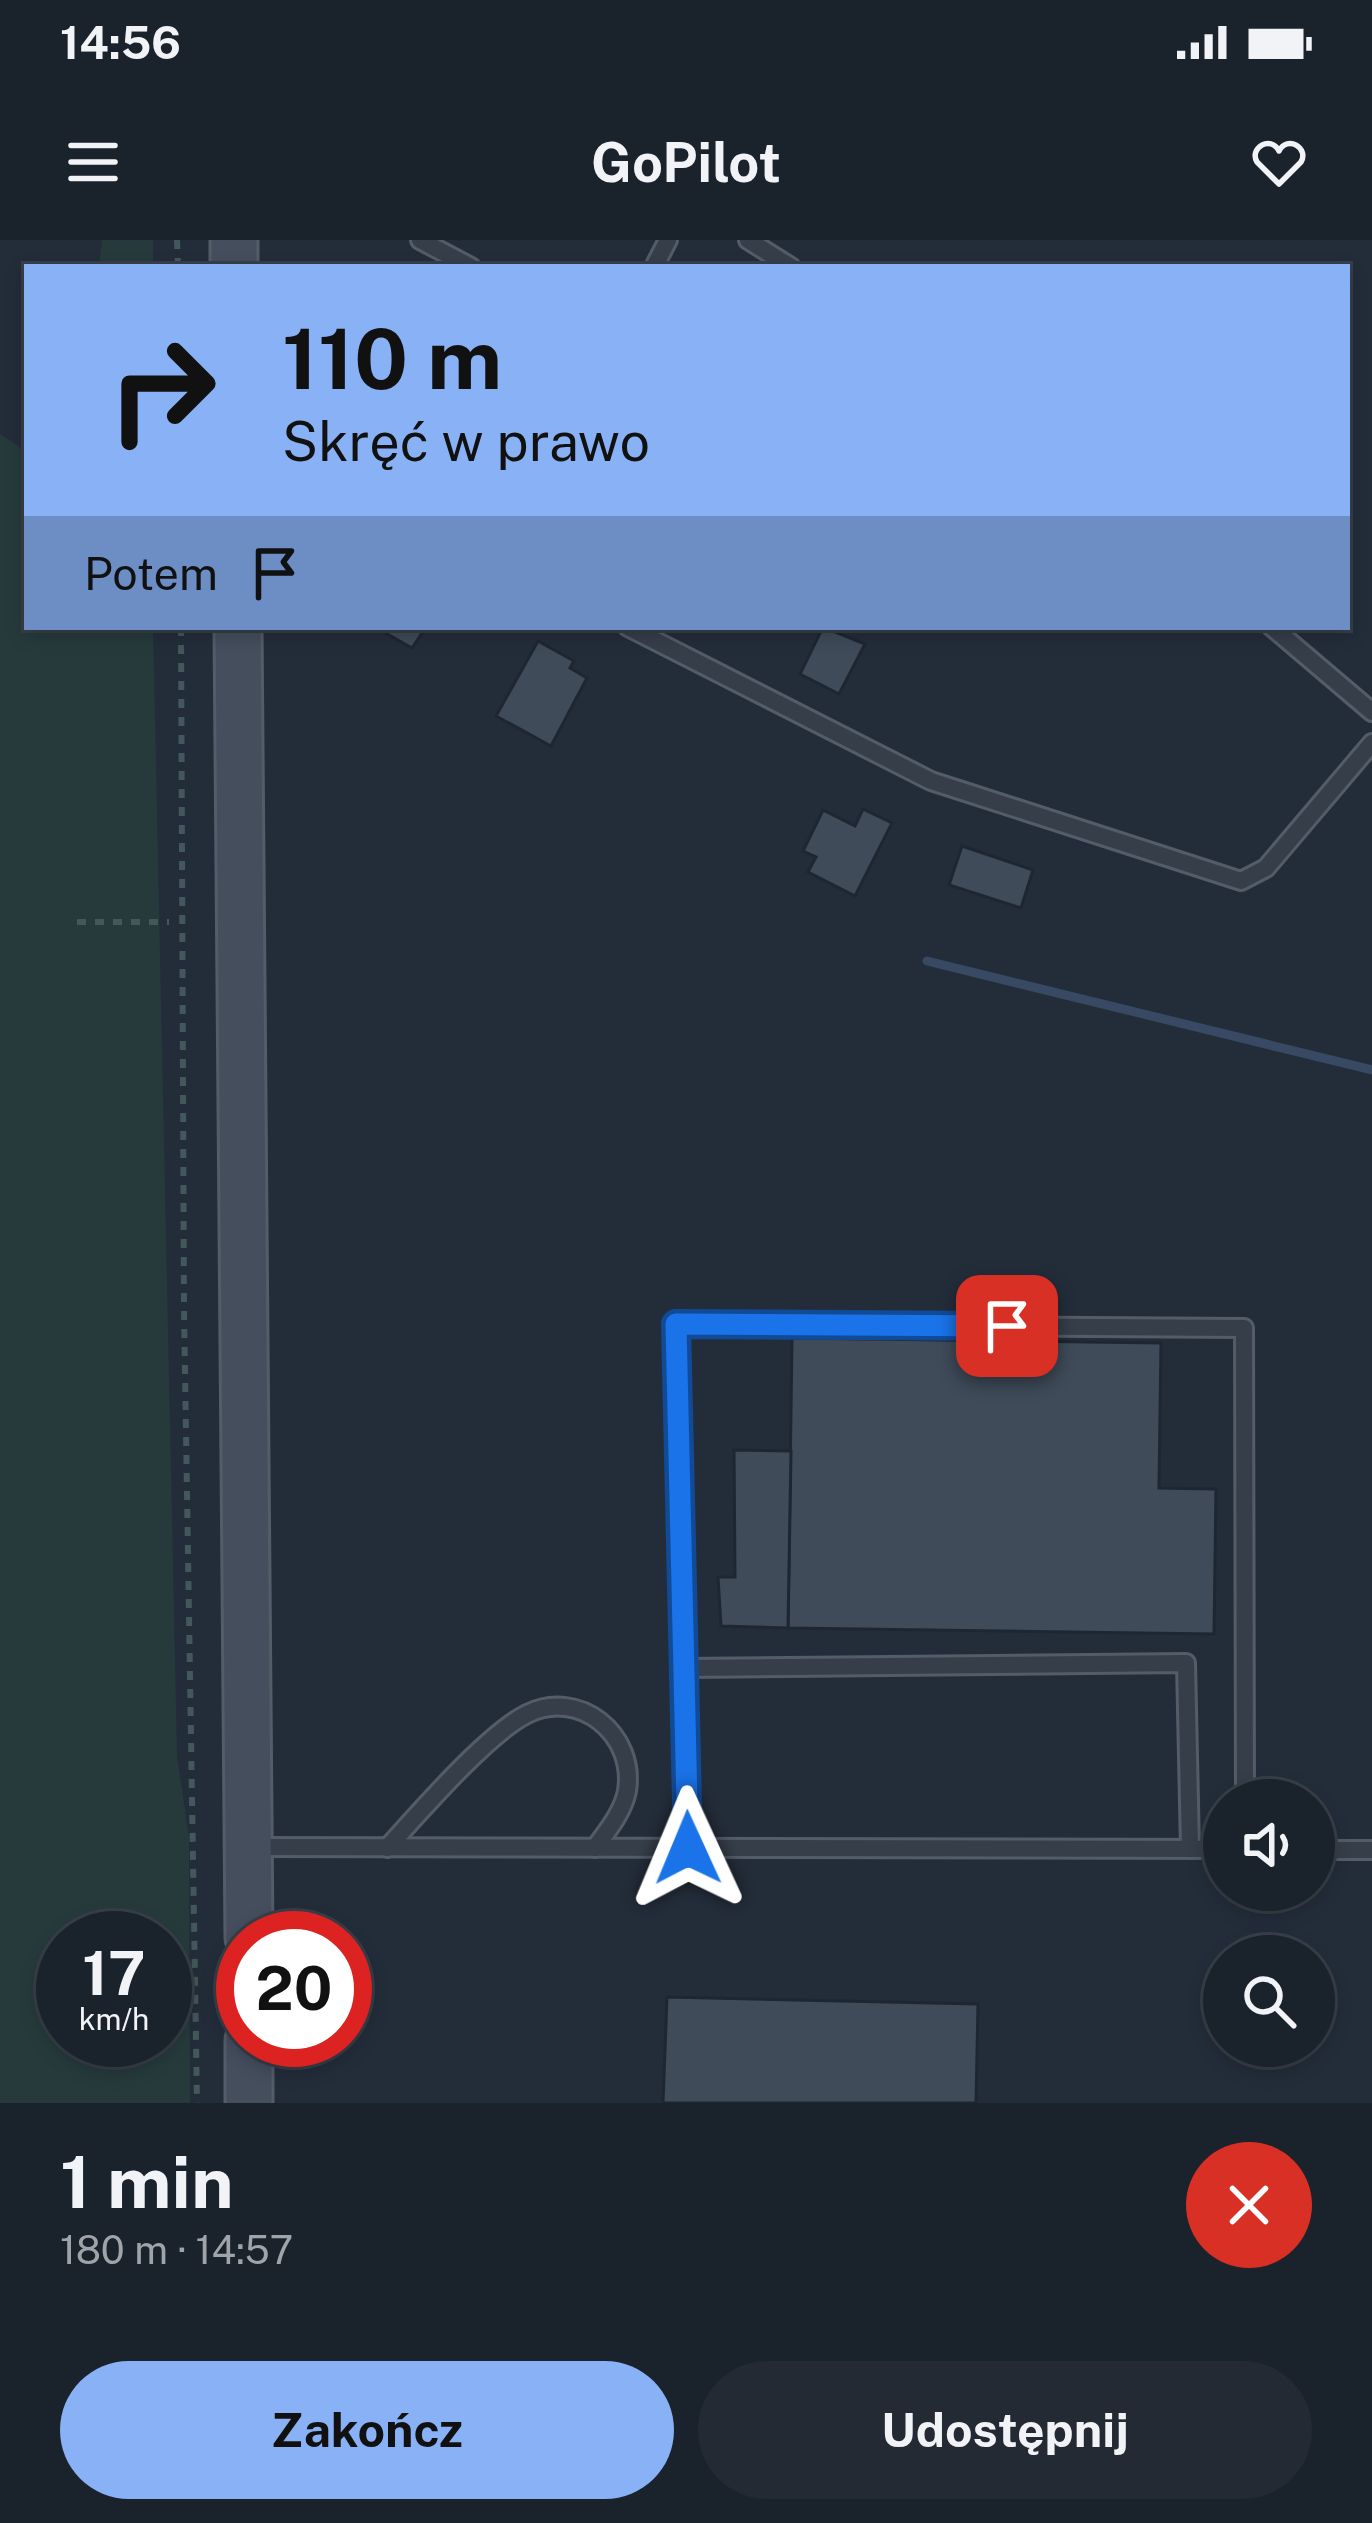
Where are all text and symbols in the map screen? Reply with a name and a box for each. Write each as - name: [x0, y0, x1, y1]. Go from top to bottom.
- text: 14:56: [60, 16, 181, 69]
- icon: menu: [60, 129, 126, 195]
- icon: heart: [1246, 129, 1312, 195]
- text: GoPilot: [591, 131, 781, 194]
- text: 110 m: [282, 309, 502, 408]
- icon: right: [84, 312, 240, 468]
- text: Skręć w prawo: [282, 410, 650, 473]
- icon: arrive: [242, 540, 308, 606]
- text: Potem: [84, 547, 218, 600]
- pin: [956, 1275, 1058, 1377]
- icon: arrive: [974, 1293, 1040, 1359]
- map controls: [1203, 1779, 1335, 2067]
- button: sound: [1203, 1779, 1335, 1911]
- position arrow: [625, 1785, 751, 1911]
- speed limit sign: 20: [216, 1911, 372, 2067]
- button: search: [1203, 1935, 1335, 2067]
- text: 17: [82, 1938, 146, 2009]
- text: km/h: [79, 2001, 149, 2037]
- text: 1 min: [60, 2140, 234, 2224]
- button: close: [1186, 2142, 1312, 2268]
- text: 180 m · 14:57: [60, 2227, 293, 2273]
- button: Zakończ: [60, 2361, 674, 2499]
- button: Udostępnij: [698, 2361, 1312, 2499]

